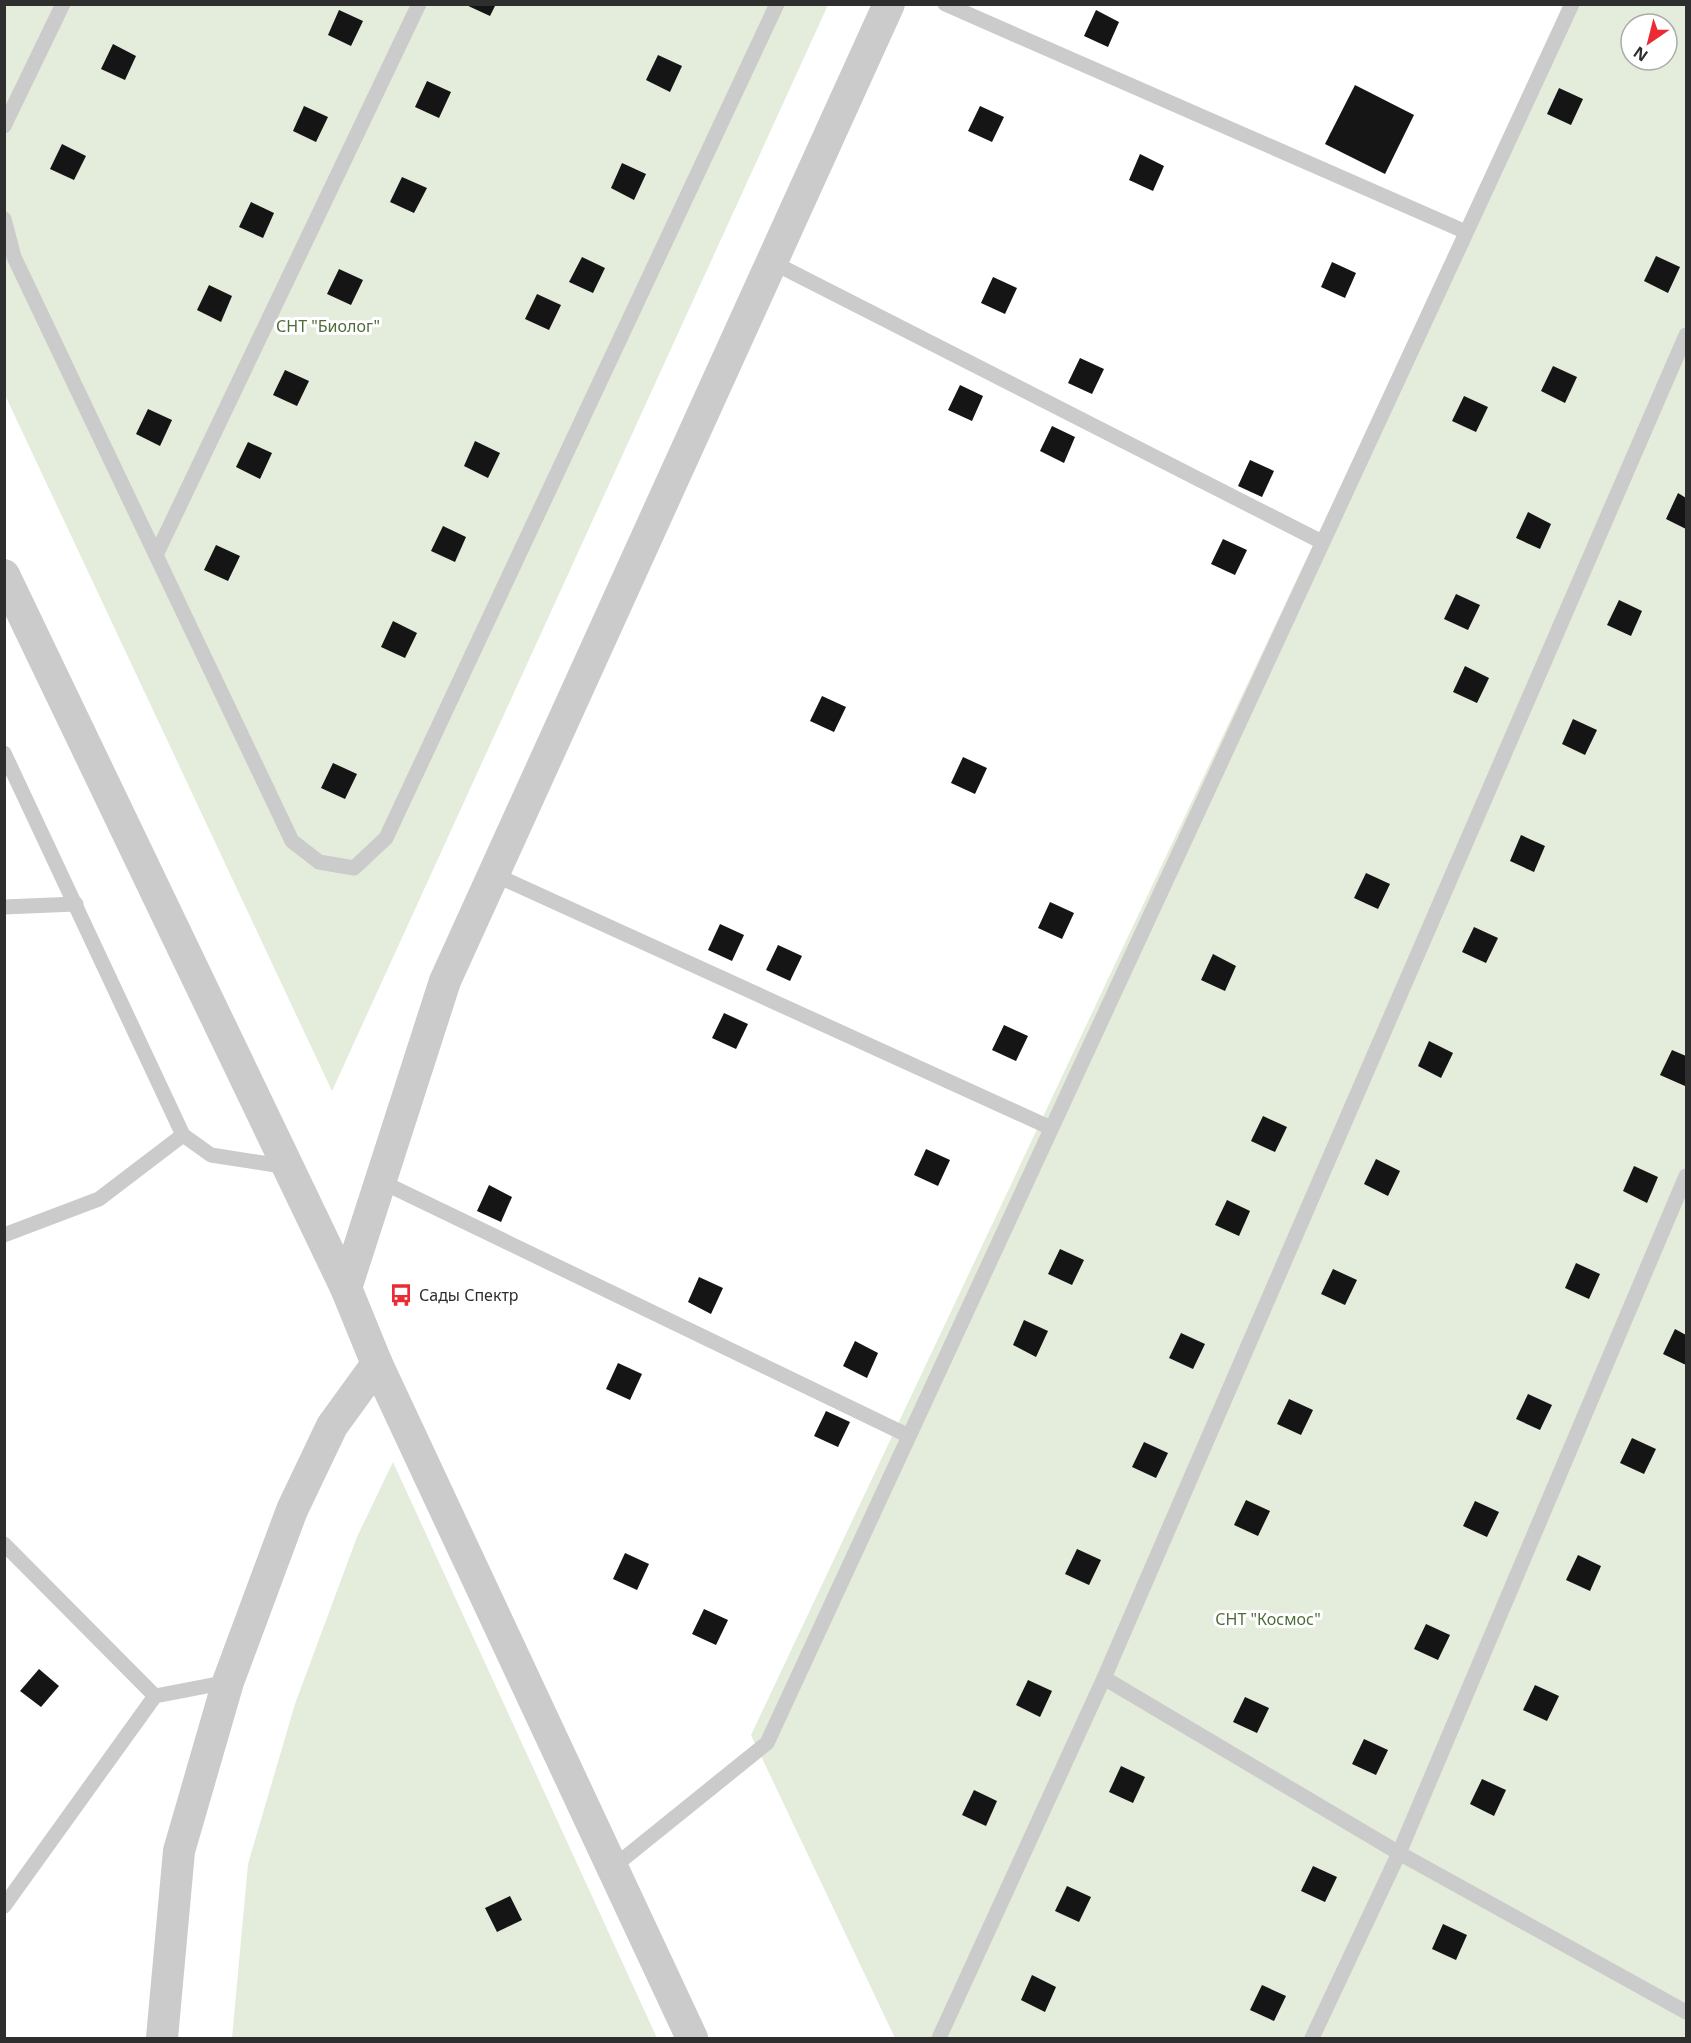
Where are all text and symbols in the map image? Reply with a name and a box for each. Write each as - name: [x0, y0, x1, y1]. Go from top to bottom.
- north arrow: [1619, 12, 1679, 72]
- text: N: [1629, 42, 1652, 67]
- park label: СНТ "Биолог": [276, 315, 380, 337]
- bus stop icon: Сады Спектр: [388, 1282, 414, 1308]
- place label: Сады Спектр: [419, 1284, 519, 1306]
- park label: СНТ "Космос": [1215, 1608, 1321, 1630]

